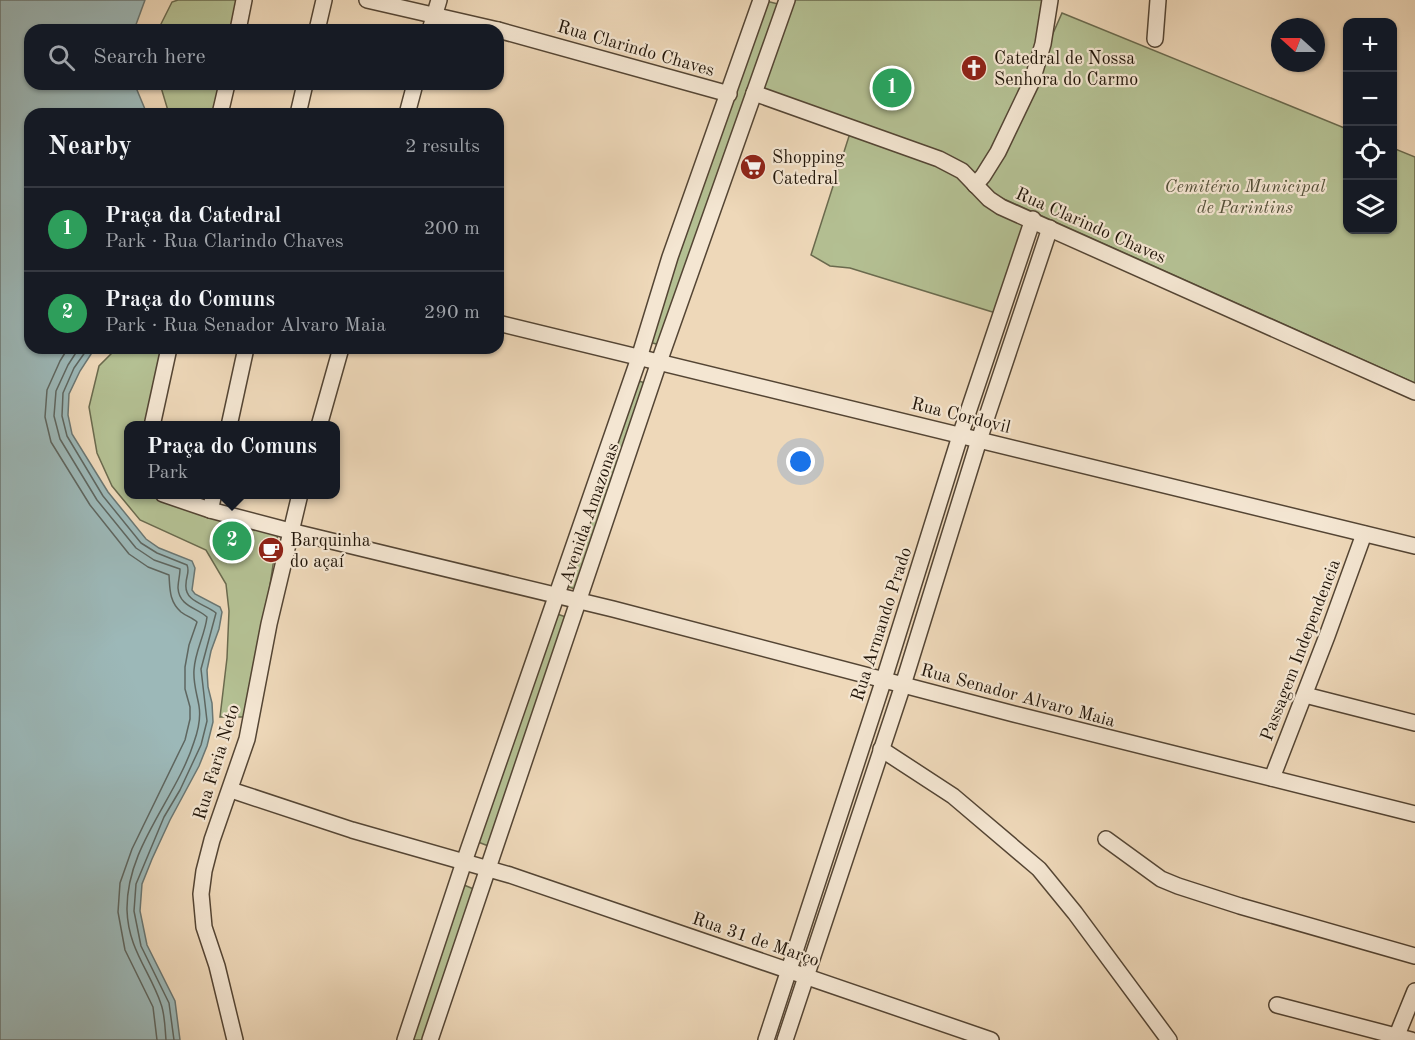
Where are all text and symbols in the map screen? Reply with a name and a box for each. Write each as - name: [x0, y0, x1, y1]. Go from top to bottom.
- street label: Rua Clarindo Chaves: [555, 18, 716, 80]
- north arrow: [1271, 18, 1325, 72]
- map controls: [1343, 18, 1397, 234]
- button: +: [1343, 18, 1397, 72]
- search box: [24, 24, 504, 90]
- icon: search: [45, 41, 78, 74]
- text: Search here: [93, 46, 206, 68]
- place label: Catedral de Nossa Senhora do Carmo: [994, 50, 1138, 89]
- church icon: Catedral de Nossa Senhora do Carmo: [959, 53, 989, 83]
- pin: 1: [872, 66, 912, 110]
- button: −: [1343, 72, 1397, 126]
- button: locate: [1343, 126, 1397, 180]
- text: Nearby: [48, 134, 132, 160]
- text: 2 results: [405, 137, 480, 157]
- place label: Shopping Catedral: [772, 149, 845, 188]
- supermarket icon: Shopping Catedral: [738, 152, 768, 182]
- park label: Cemitério Municipal de Parintins: [1164, 178, 1326, 217]
- button: layers: [1343, 180, 1397, 234]
- street label: Rua Clarindo Chaves: [1013, 185, 1169, 267]
- text: Praça da Catedral: [105, 205, 281, 227]
- text: 1: [62, 219, 73, 239]
- text: 200 m: [424, 219, 480, 239]
- text: Park · Rua Clarindo Chaves: [105, 232, 344, 252]
- text: Praça do Comuns: [105, 289, 275, 311]
- text: 2: [62, 303, 73, 323]
- text: 290 m: [424, 303, 480, 323]
- text: Park · Rua Senador Alvaro Maia: [105, 316, 386, 336]
- street label: Rua Cordovil: [909, 395, 1012, 437]
- popup: [124, 421, 340, 499]
- text: Praça do Comuns: [147, 436, 317, 458]
- street label: Avenida Amazonas: [557, 440, 623, 586]
- your location: [786, 447, 815, 476]
- text: Park: [147, 463, 188, 483]
- pin: 2: [212, 518, 252, 564]
- place label: Barquinha do açaí: [290, 532, 371, 571]
- cafe icon: Barquinha do açaí: [256, 535, 286, 565]
- street label: Rua Armando Prado: [849, 545, 915, 703]
- street label: Passagem Independencia: [1258, 557, 1344, 744]
- street label: Rua Senador Alvaro Maia: [918, 661, 1117, 731]
- street label: Rua Faria Neto: [191, 702, 243, 822]
- street label: Rua 31 de Março: [690, 910, 822, 970]

